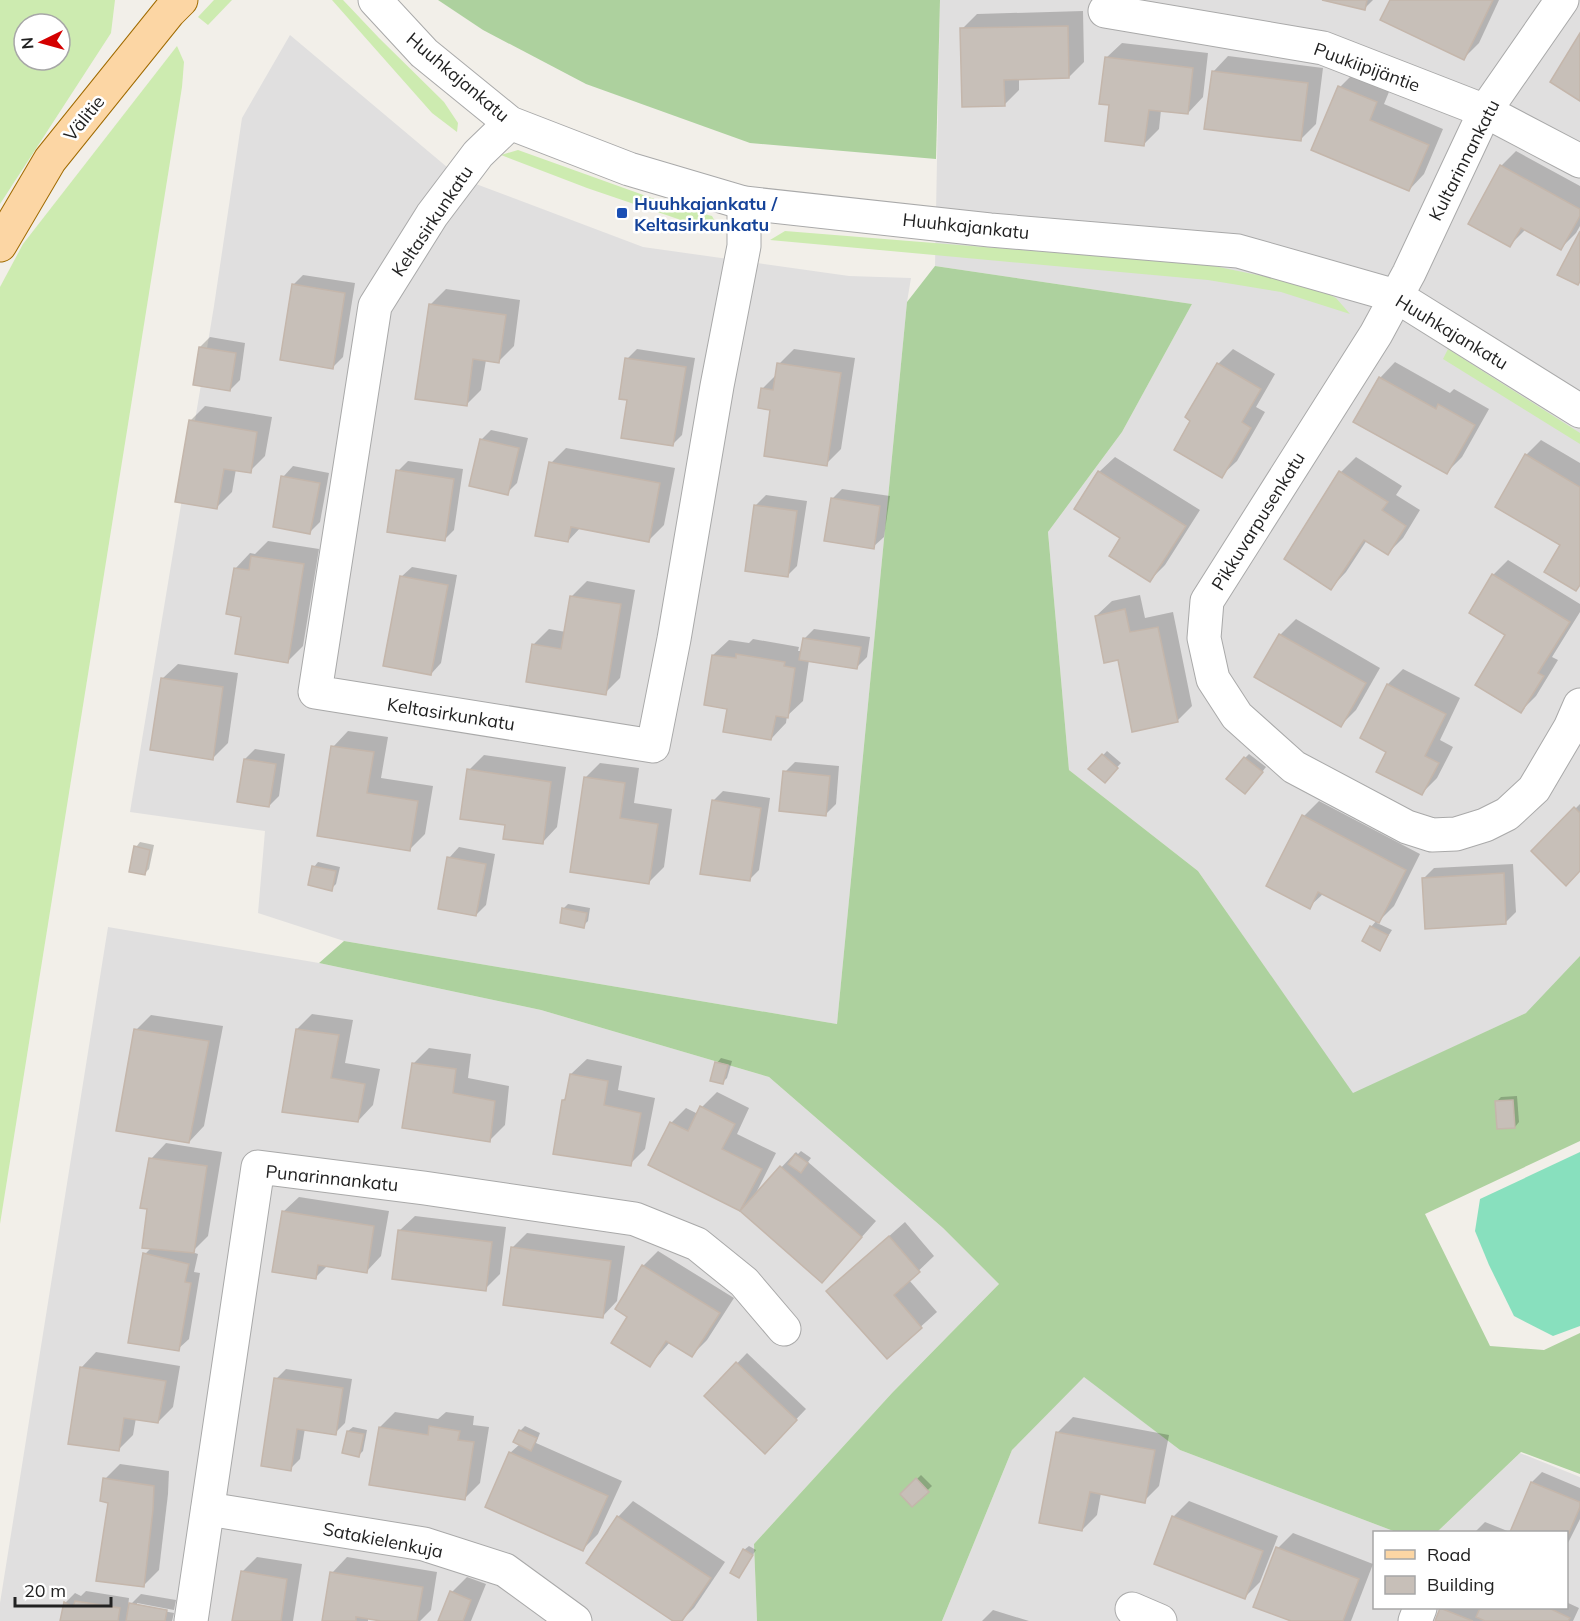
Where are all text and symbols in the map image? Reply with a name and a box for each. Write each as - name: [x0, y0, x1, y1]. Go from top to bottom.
- north arrow: [12, 12, 72, 72]
- street label: Huuhkajankatu: [402, 27, 514, 127]
- text: N: [17, 36, 38, 50]
- street label: Puukiipijäntie: [1311, 37, 1423, 97]
- street label: Välitie: [59, 90, 109, 146]
- street label: Kultarinnankatu: [1424, 96, 1504, 224]
- street label: Keltasirkunkatu: [386, 161, 478, 281]
- place label: Huuhkajankatu / Keltasirkunkatu: [634, 192, 778, 236]
- marker: Huuhkajankatu / Keltasirkunkatu: [615, 206, 629, 220]
- street label: Huuhkajankatu: [901, 208, 1031, 244]
- street label: Huuhkajankatu: [1391, 289, 1513, 375]
- street label: Pikkuvarpusenkatu: [1206, 448, 1310, 594]
- street label: Keltasirkunkatu: [385, 693, 517, 735]
- street label: Punarinnankatu: [265, 1160, 399, 1196]
- street label: Satakielenkuja: [321, 1517, 445, 1563]
- legend: [1373, 1531, 1568, 1609]
- text: Road: [1427, 1543, 1471, 1566]
- scale bar: [15, 1570, 111, 1608]
- text: Building: [1427, 1573, 1495, 1596]
- text: 20 m: [24, 1579, 66, 1602]

